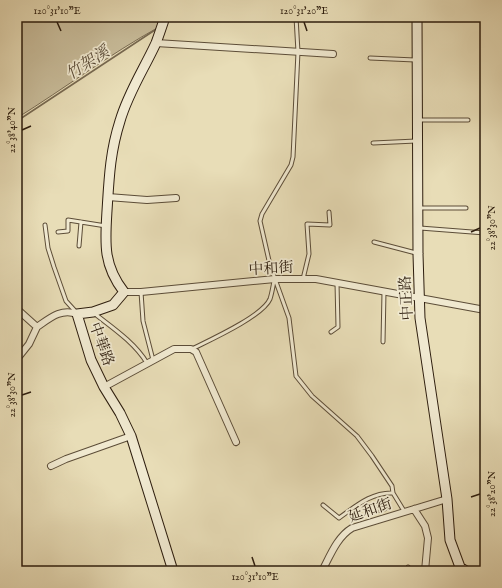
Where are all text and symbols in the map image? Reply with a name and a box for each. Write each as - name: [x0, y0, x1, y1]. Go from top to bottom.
- text: 120°31'10"E: [33, 5, 81, 18]
- text: 120°31'20"E: [280, 5, 328, 18]
- water label: 竹架溪: [63, 41, 115, 85]
- text: 22°38'40"N: [6, 106, 19, 153]
- text: 22°38'30"N: [486, 205, 499, 251]
- street label: 中和街: [248, 258, 294, 279]
- street label: 中正路: [396, 275, 417, 321]
- street label: 中華路: [85, 320, 118, 369]
- text: 22°38'30"N: [6, 372, 19, 418]
- text: 22°38'20"N: [486, 471, 499, 517]
- street label: 延和街: [346, 494, 395, 527]
- text: 120°31'10"E: [231, 571, 279, 584]

